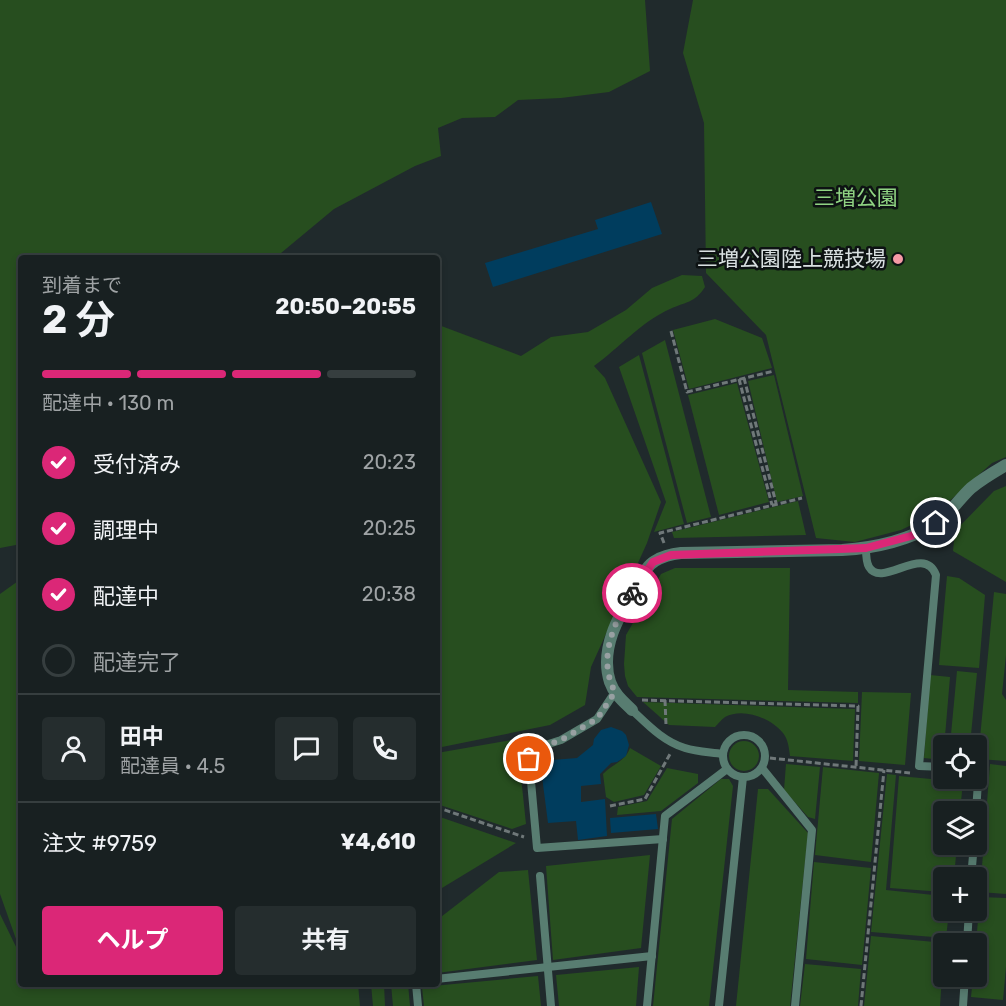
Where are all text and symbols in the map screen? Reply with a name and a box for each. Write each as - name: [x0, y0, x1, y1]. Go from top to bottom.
- park label: 三増公園: [814, 185, 898, 210]
- place label: 三増公園陸上競技場: [697, 246, 886, 271]
- marker: 三増公園陸上競技場: [891, 252, 905, 266]
- text: 到着まで: [42, 273, 122, 297]
- text: 20:50–20:55: [275, 293, 416, 320]
- text: 2 分: [42, 297, 115, 343]
- text: 配達中 · 130 m: [42, 391, 174, 415]
- icon: check: [42, 446, 75, 479]
- text: 20:23: [363, 450, 416, 474]
- text: 受付済み: [93, 451, 181, 478]
- pin: [910, 497, 961, 548]
- icon: home: [919, 506, 952, 539]
- icon: check: [42, 512, 75, 545]
- text: 20:25: [363, 516, 416, 540]
- text: 調理中: [93, 517, 159, 544]
- courier: [602, 563, 662, 623]
- icon: bike: [616, 577, 649, 610]
- icon: check: [42, 578, 75, 611]
- text: 20:38: [362, 582, 416, 606]
- text: 配達中: [93, 583, 159, 610]
- text: 配達完了: [93, 649, 181, 676]
- button: person: [42, 717, 105, 780]
- button: chat: [275, 717, 338, 780]
- button: phone: [353, 717, 416, 780]
- text: 田中: [120, 723, 164, 750]
- pin: [503, 733, 554, 784]
- map controls: [933, 735, 987, 987]
- button: locate: [933, 735, 987, 789]
- icon: bag: [512, 742, 545, 775]
- text: 配達員 · 4.5: [120, 754, 225, 778]
- button: layers: [933, 801, 987, 855]
- text: ¥4,610: [340, 828, 416, 855]
- text: 注文 #9759: [42, 830, 157, 857]
- button: +: [933, 867, 987, 921]
- button: ヘルプ: [42, 906, 223, 975]
- button: 共有: [235, 906, 416, 975]
- button: −: [933, 933, 987, 987]

